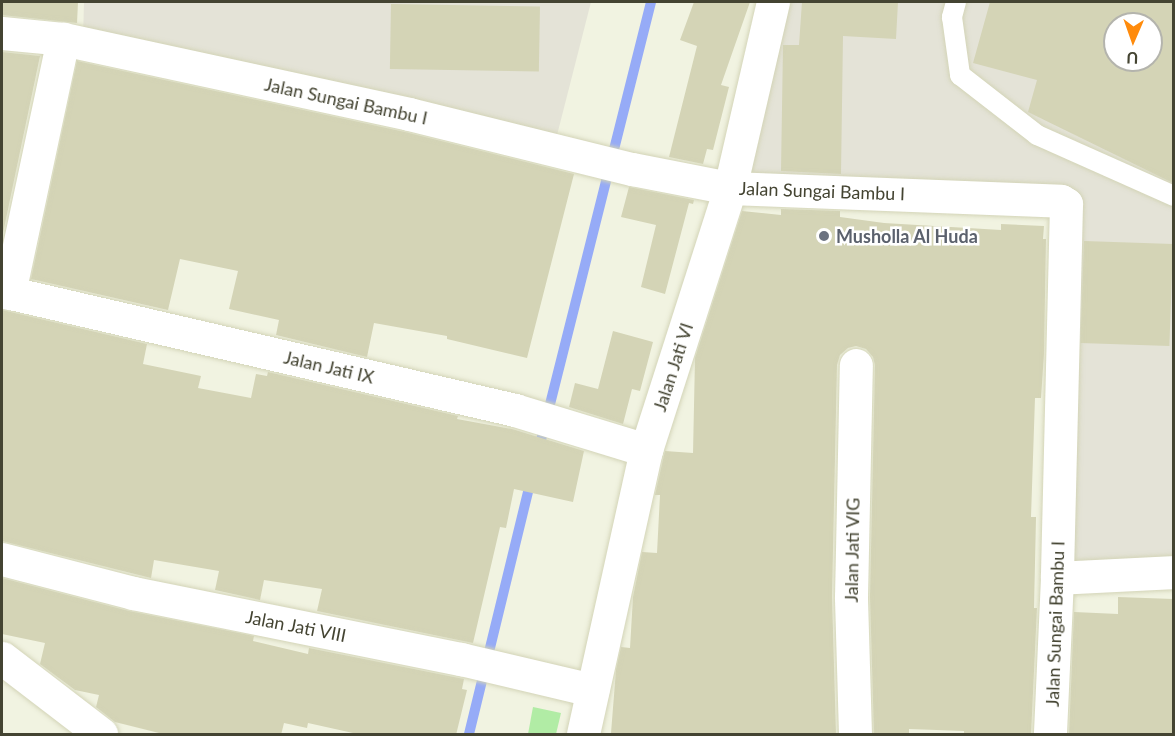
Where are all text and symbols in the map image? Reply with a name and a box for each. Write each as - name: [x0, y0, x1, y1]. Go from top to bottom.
- north arrow: [1103, 12, 1163, 72]
- text: U: [1126, 49, 1139, 68]
- street label: Jalan Sungai Bambu I: [263, 73, 429, 129]
- street label: Jalan Sungai Bambu I: [739, 177, 905, 205]
- place label: Musholla Al Huda: [836, 225, 978, 247]
- marker: Musholla Al Huda: [817, 229, 831, 243]
- street label: Jalan Jati VI: [648, 319, 698, 415]
- street label: Jalan Jati IX: [281, 346, 377, 388]
- street label: Jalan Jati VIG: [840, 497, 864, 603]
- street label: Jalan Sungai Bambu I: [1041, 541, 1069, 707]
- street label: Jalan Jati VIII: [243, 606, 349, 646]

